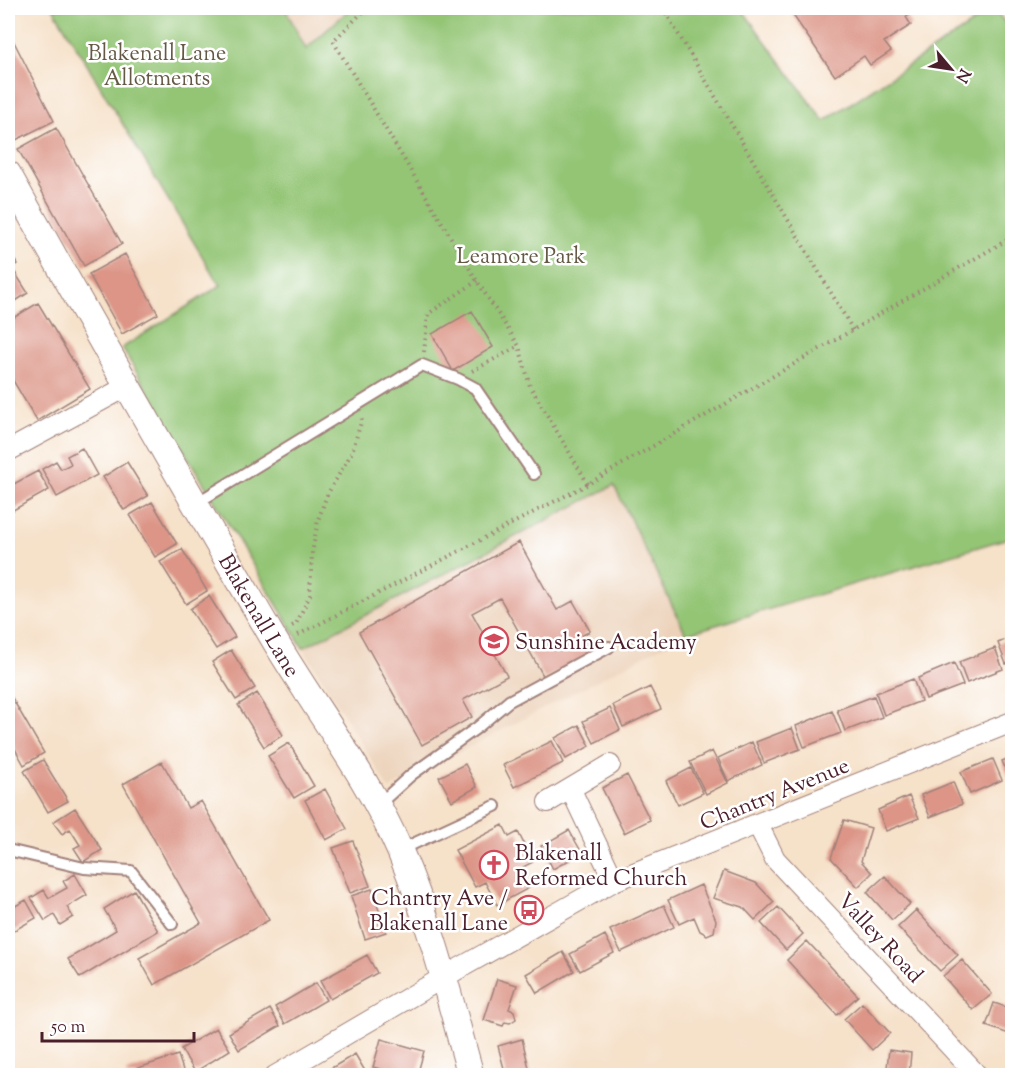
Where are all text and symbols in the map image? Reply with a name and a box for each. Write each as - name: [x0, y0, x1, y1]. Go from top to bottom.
- park label: Blakenall Lane Allotments: [88, 39, 226, 96]
- north arrow: [921, 39, 981, 99]
- text: N: [949, 64, 975, 86]
- park label: Leamore Park: [457, 242, 585, 274]
- street label: Blakenall Lane: [208, 549, 307, 685]
- school or university icon: Sunshine Academy: [478, 625, 510, 657]
- place label: Sunshine Academy: [515, 628, 697, 660]
- street label: Chantry Avenue: [696, 751, 855, 840]
- place label: Blakenall Reformed Church: [515, 839, 687, 896]
- church icon: Blakenall Reformed Church: [478, 849, 510, 881]
- place label: Chantry Ave / Blakenall Lane: [370, 884, 508, 941]
- street label: Valley Road: [828, 887, 929, 992]
- bus stop icon: Chantry Ave / Blakenall Lane: [513, 894, 545, 926]
- scale bar: [42, 1005, 194, 1043]
- text: 50 m: [50, 1015, 86, 1041]

